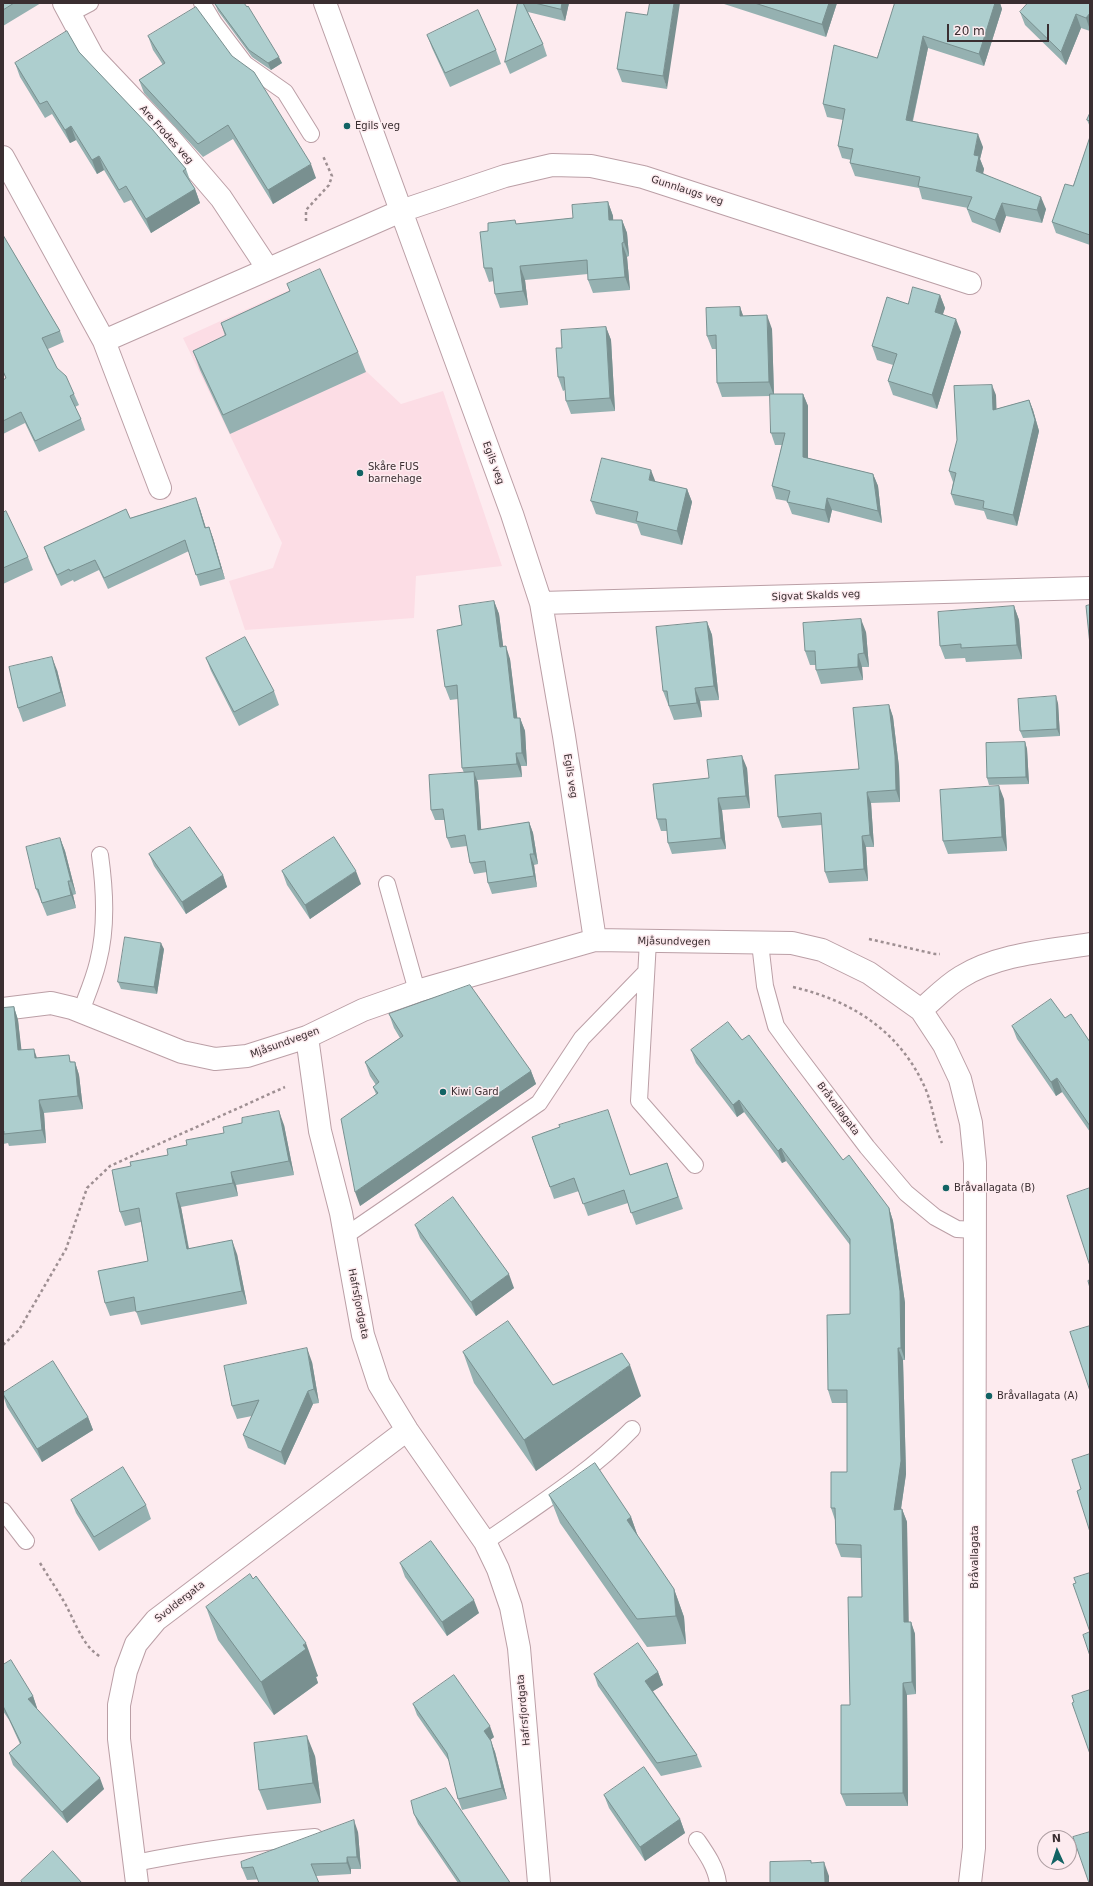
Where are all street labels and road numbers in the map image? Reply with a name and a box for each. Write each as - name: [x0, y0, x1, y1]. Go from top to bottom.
- street label: Are Frodes veg: [137, 103, 195, 167]
- street label: Gunnlaugs veg: [649, 174, 725, 208]
- street label: Egils veg: [480, 440, 506, 486]
- street label: Sigvat Skalds veg: [771, 588, 861, 604]
- street label: Egils veg: [561, 753, 579, 799]
- street label: Mjåsundvegen: [638, 935, 710, 949]
- street label: Mjåsundvegen: [249, 1025, 321, 1061]
- street label: Bråvallagata: [814, 1080, 862, 1138]
- street label: Hafrsfjordgata: [345, 1268, 371, 1340]
- street label: Bråvallagata: [969, 1525, 981, 1589]
- street label: Svoldergata: [153, 1579, 207, 1625]
- street label: Hafrsfjordgata: [515, 1674, 533, 1746]

